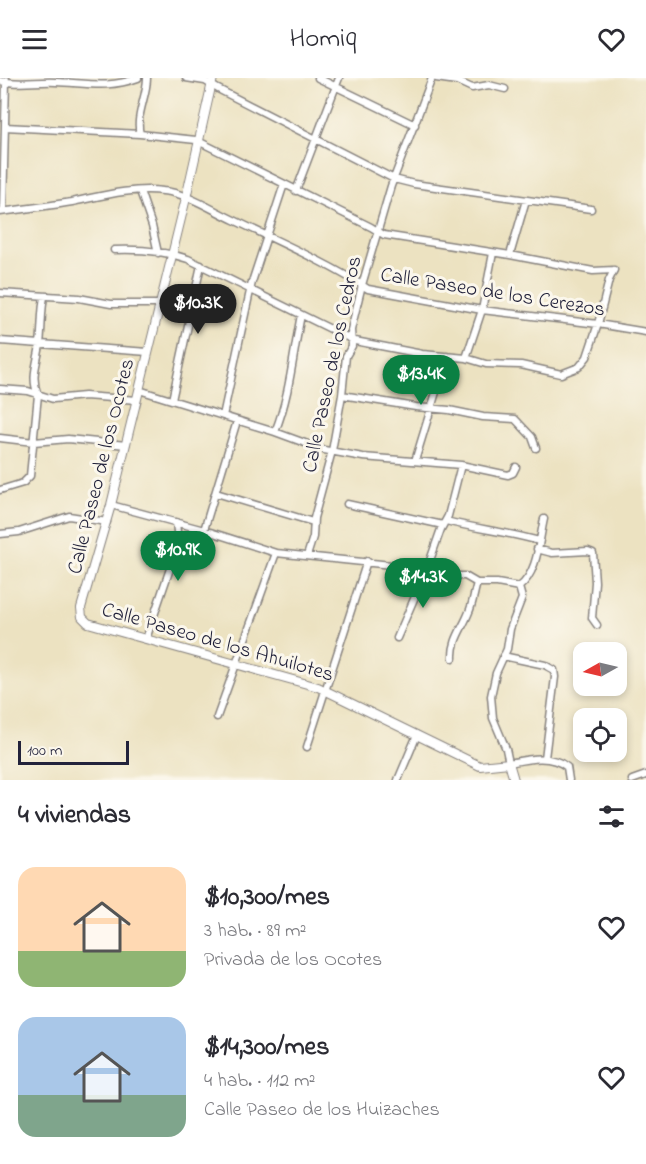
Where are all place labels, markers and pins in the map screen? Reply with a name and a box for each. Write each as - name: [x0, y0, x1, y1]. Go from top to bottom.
- pin: $10.3K: [149, 284, 247, 335]
- pin: $13.4K: [372, 355, 470, 406]
- pin: $10.9K: [129, 531, 227, 582]
- pin: $14.3K: [374, 558, 472, 609]

